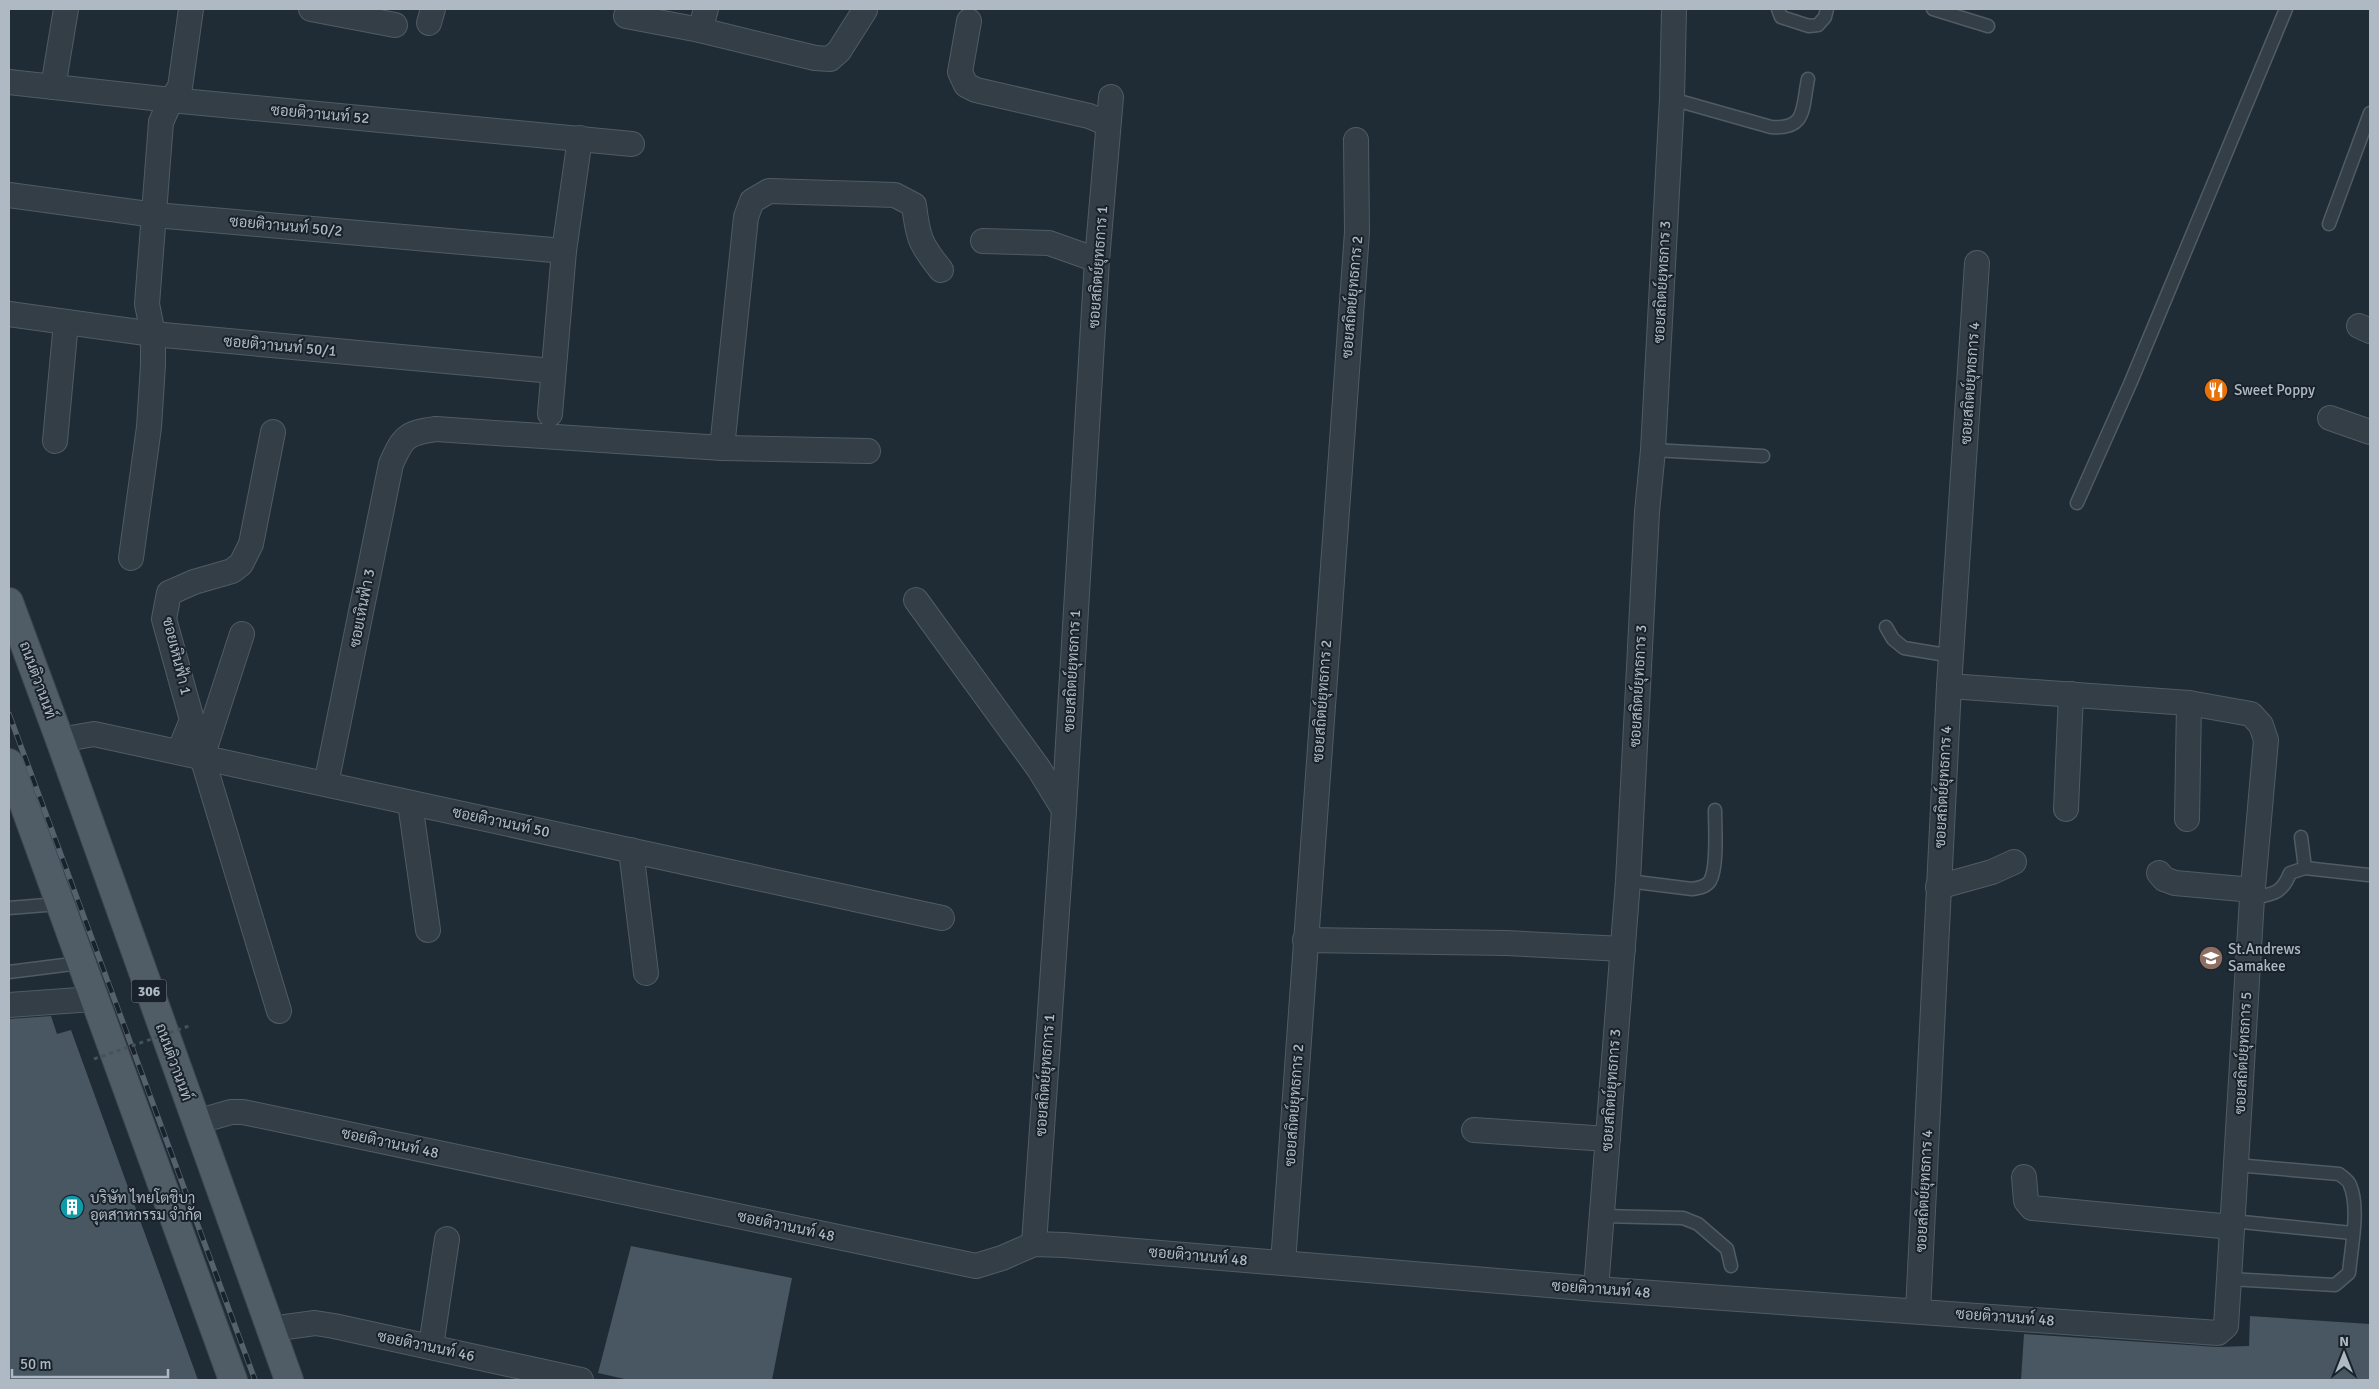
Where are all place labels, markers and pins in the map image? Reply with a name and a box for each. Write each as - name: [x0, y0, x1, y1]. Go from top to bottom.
- restaurant icon: Sweet Poppy: [2203, 377, 2229, 403]
- place label: Sweet Poppy: [2234, 381, 2315, 399]
- place label: St.Andrews Samakee: [2228, 940, 2301, 975]
- school or university icon: St.Andrews Samakee: [2198, 945, 2224, 971]
- place label: บริษัท ไทยโตชิบา อุตสาหกรรม จำกัด: [90, 1188, 202, 1226]
- building icon: บริษัท ไทยโตชิบา อุตสาหกรรม จำกัด: [59, 1194, 85, 1220]

